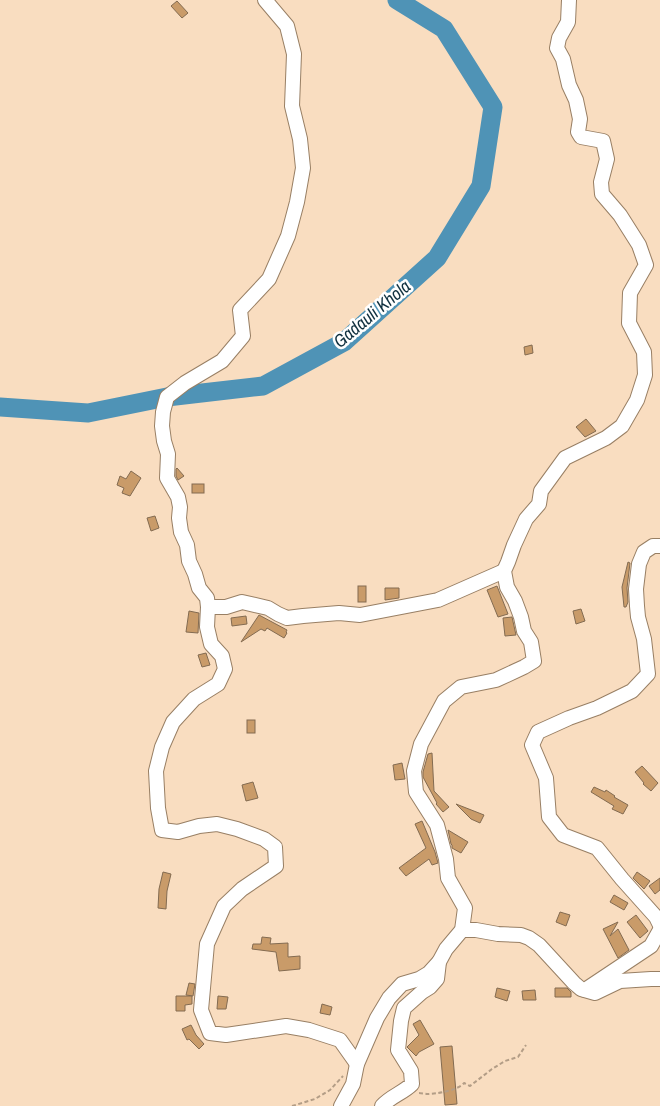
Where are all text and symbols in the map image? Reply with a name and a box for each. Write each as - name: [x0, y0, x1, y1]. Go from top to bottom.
- water label: Gadauli Khola: [328, 274, 416, 353]

